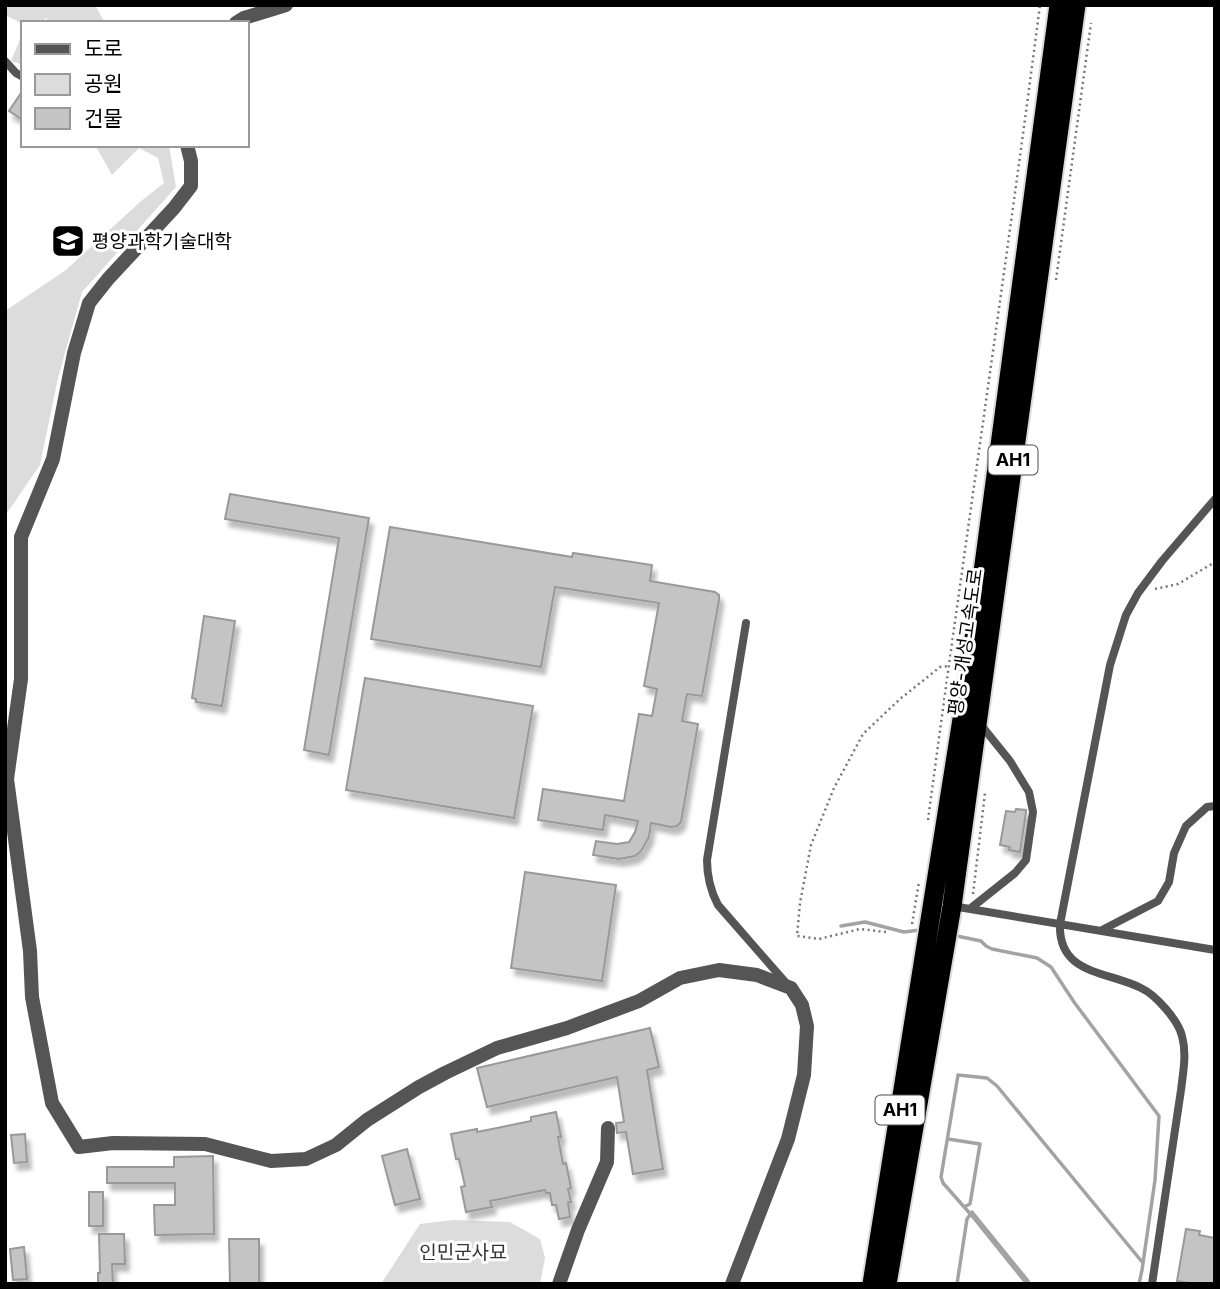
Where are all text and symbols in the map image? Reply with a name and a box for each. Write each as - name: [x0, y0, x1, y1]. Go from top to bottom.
- legend: [21, 21, 248, 147]
- text: 도로: [84, 36, 123, 61]
- text: 공원: [84, 71, 123, 96]
- text: 건물: [84, 106, 123, 131]
- school or university icon: 평양과학기술대학: [49, 222, 87, 260]
- place label: 평양과학기술대학: [92, 230, 232, 253]
- road number: AH1: [988, 446, 1038, 474]
- street label: 평양-개성고속도로: [944, 567, 987, 717]
- road number: AH1: [876, 1096, 925, 1125]
- park label: 인민군사묘: [419, 1241, 507, 1264]

